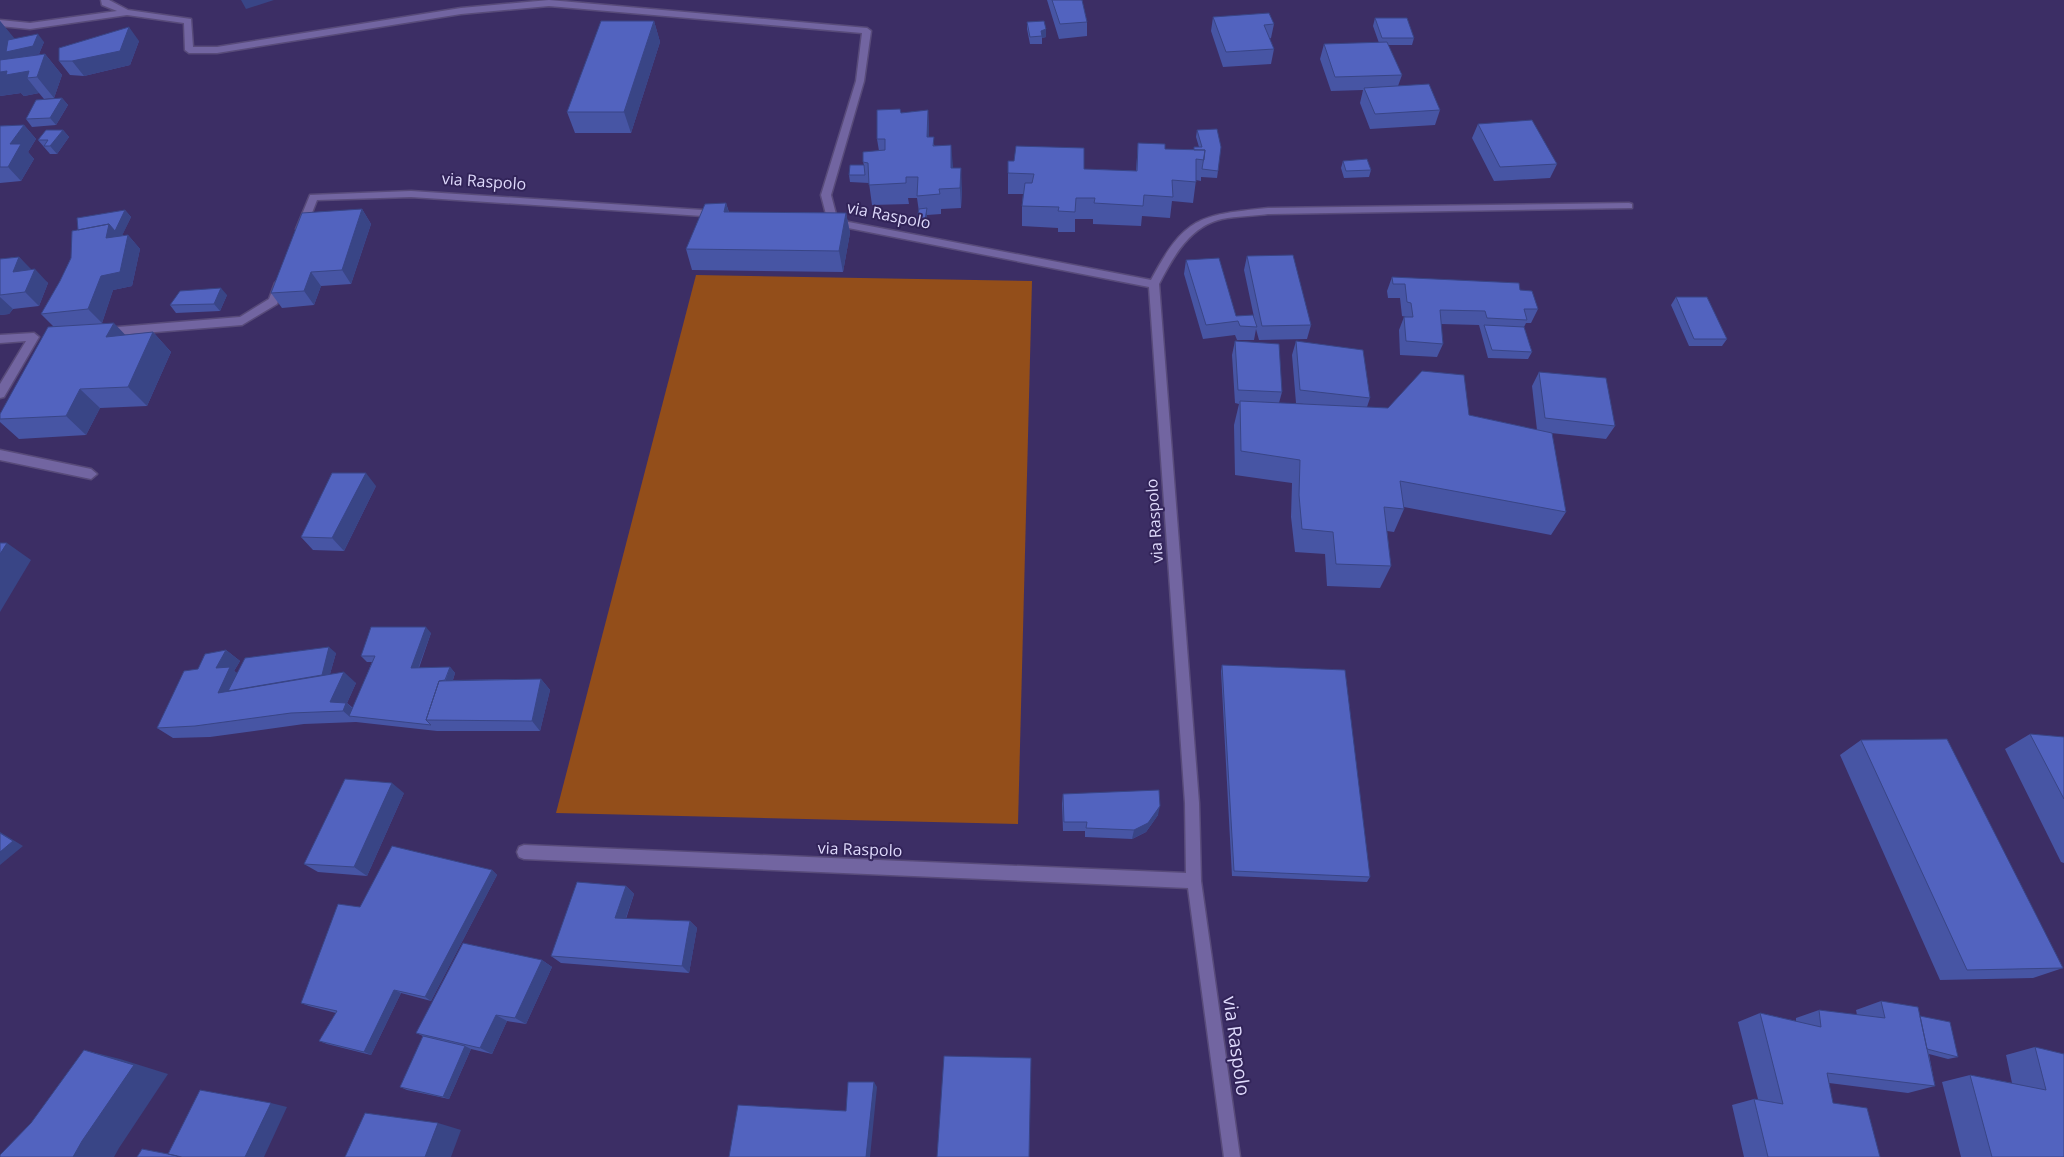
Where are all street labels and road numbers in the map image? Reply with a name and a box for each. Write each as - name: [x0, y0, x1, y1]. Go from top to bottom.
- street label: via Raspolo: [441, 167, 527, 195]
- street label: via Raspolo: [845, 196, 933, 234]
- street label: via Raspolo: [1140, 478, 1168, 564]
- street label: via Raspolo: [817, 837, 903, 861]
- street label: via Raspolo: [1217, 994, 1257, 1098]

